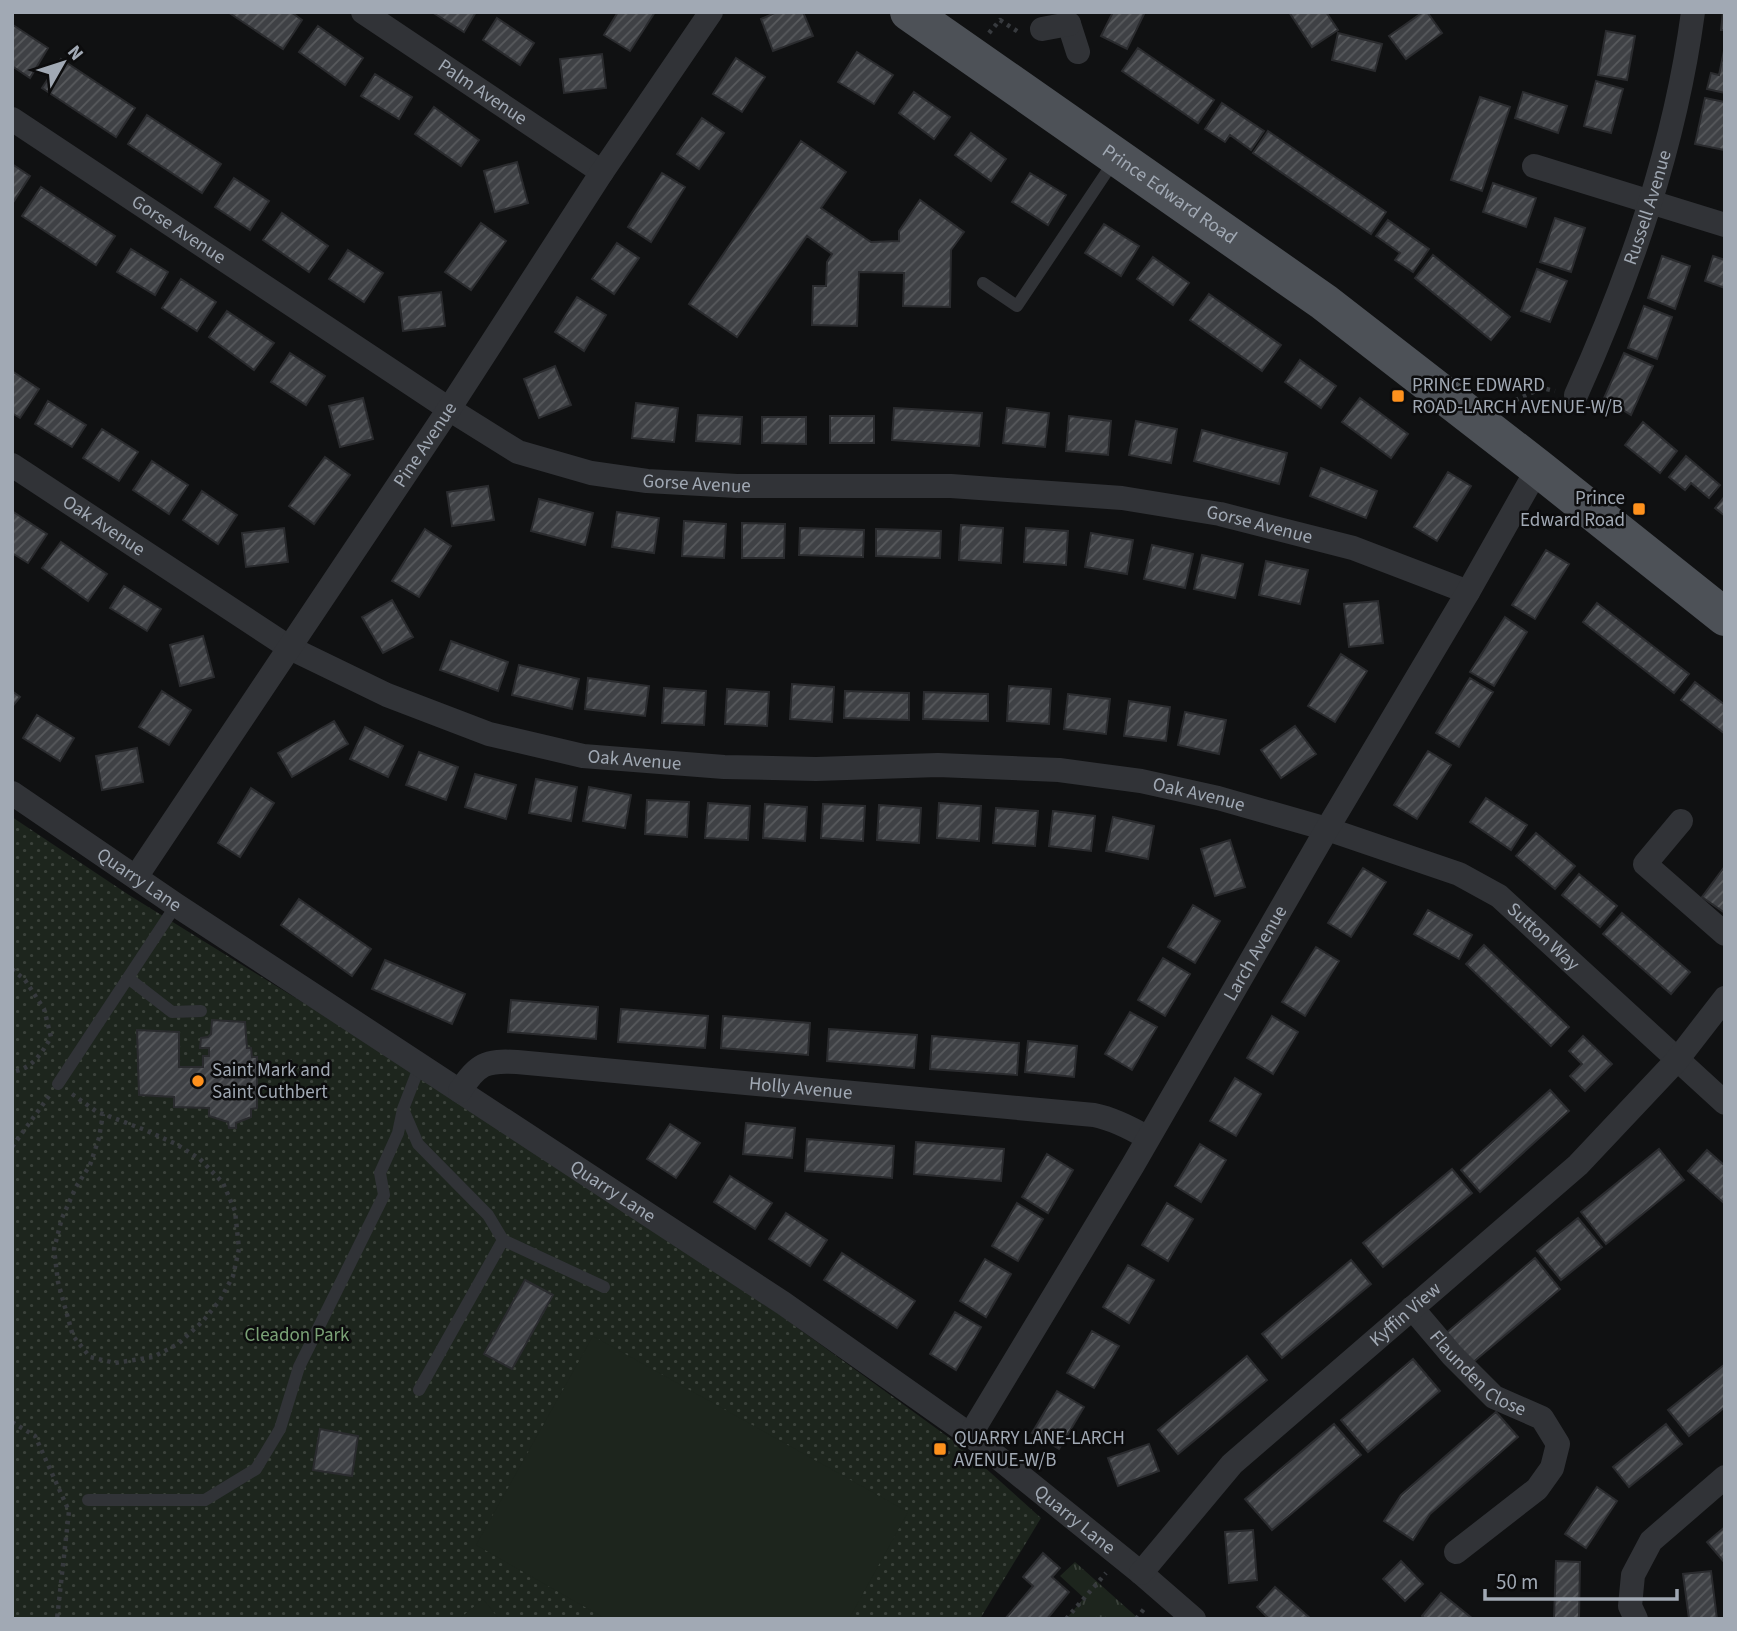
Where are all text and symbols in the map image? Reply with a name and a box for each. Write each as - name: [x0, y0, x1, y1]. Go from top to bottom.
- north arrow: [28, 28, 98, 98]
- text: N: [61, 40, 90, 67]
- street label: Palm Avenue: [433, 52, 533, 132]
- street label: Prince Edward Road: [1097, 138, 1243, 251]
- street label: Russell Avenue: [1617, 147, 1678, 268]
- street label: Gorse Avenue: [126, 188, 231, 271]
- place label: PRINCE EDWARD ROAD-LARCH AVENUE-W/B: [1412, 372, 1623, 421]
- marker: PRINCE EDWARD ROAD-LARCH AVENUE-W/B: [1390, 388, 1406, 404]
- street label: Pine Avenue: [387, 397, 464, 493]
- street label: Gorse Avenue: [642, 467, 751, 500]
- place label: Prince Edward Road: [1520, 485, 1625, 534]
- street label: Oak Avenue: [57, 488, 151, 563]
- street label: Gorse Avenue: [1205, 499, 1315, 551]
- marker: Prince Edward Road: [1631, 501, 1647, 517]
- street label: Oak Avenue: [587, 743, 682, 777]
- street label: Oak Avenue: [1150, 770, 1248, 818]
- street label: Quarry Lane: [91, 841, 187, 919]
- street label: Sutton Way: [1501, 896, 1586, 977]
- street label: Larch Avenue: [1217, 900, 1294, 1006]
- place label: Saint Mark and Saint Cuthbert: [212, 1057, 331, 1106]
- street label: Holly Avenue: [748, 1070, 854, 1106]
- marker: Saint Mark and Saint Cuthbert: [190, 1073, 206, 1089]
- street label: Quarry Lane: [565, 1153, 661, 1229]
- street label: Kyffin View: [1364, 1275, 1447, 1353]
- park label: Cleadon Park: [245, 1322, 350, 1349]
- street label: Flaunden Close: [1423, 1324, 1531, 1423]
- place label: QUARRY LANE-LARCH AVENUE-W/B: [954, 1425, 1125, 1474]
- marker: QUARRY LANE-LARCH AVENUE-W/B: [932, 1441, 948, 1457]
- street label: Quarry Lane: [1028, 1478, 1121, 1561]
- scale bar: [1485, 1558, 1678, 1602]
- text: 50 m: [1496, 1567, 1538, 1597]

